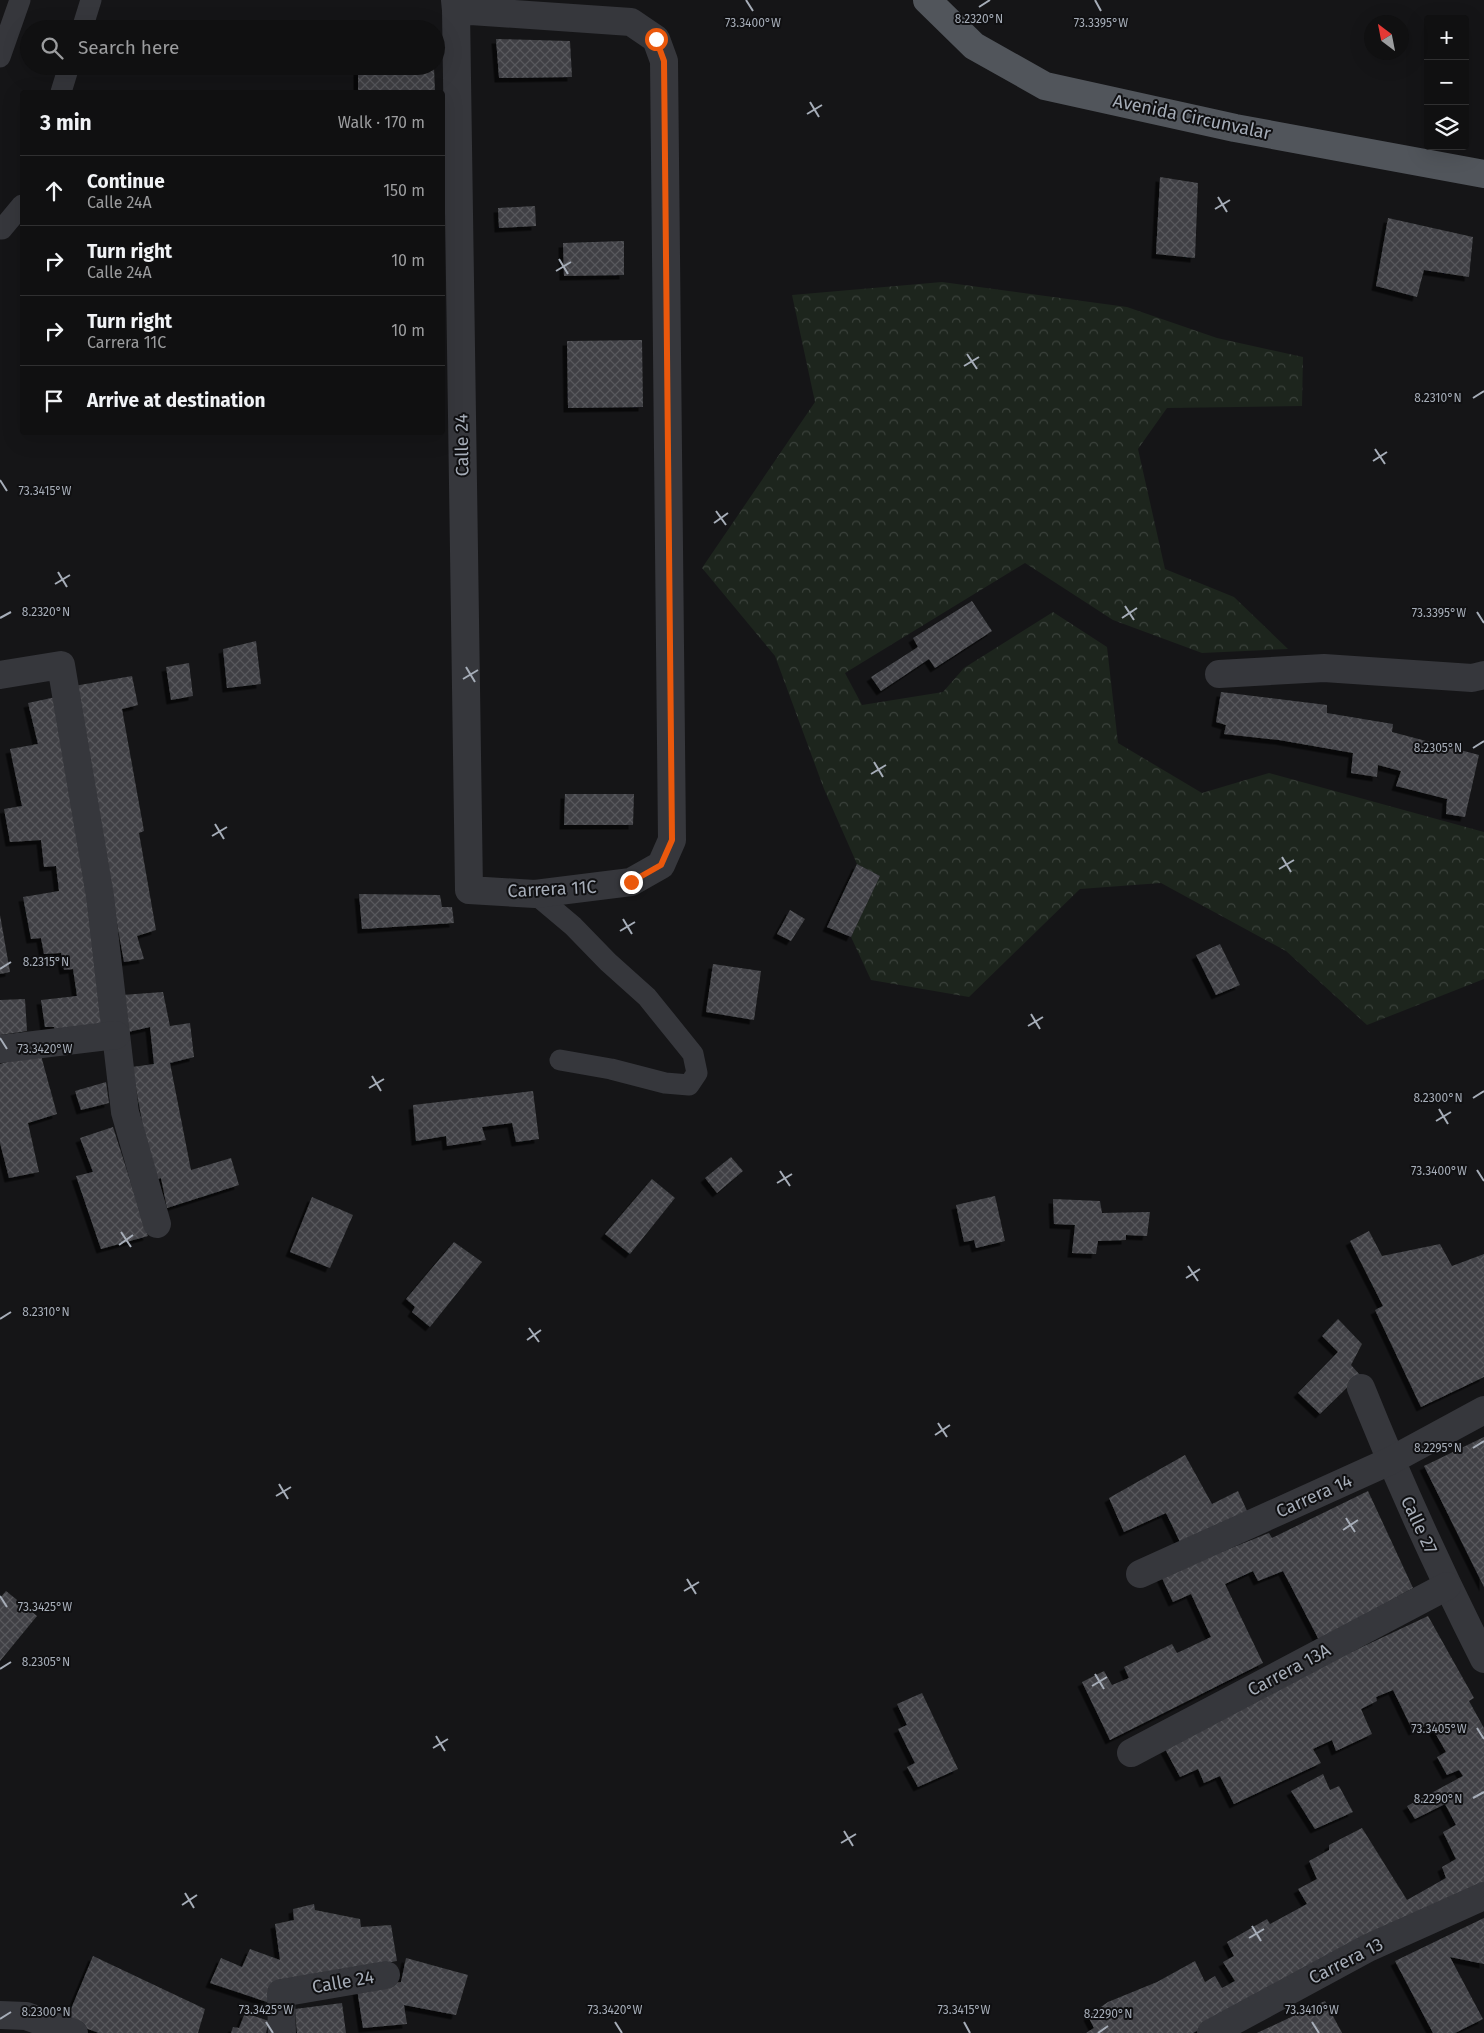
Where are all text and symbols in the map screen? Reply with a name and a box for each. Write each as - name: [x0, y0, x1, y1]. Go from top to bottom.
- text: 8.2320°N: [955, 12, 1003, 26]
- north arrow: [1364, 15, 1409, 60]
- map controls: [1424, 15, 1469, 150]
- button: +: [1424, 15, 1469, 60]
- text: 73.3400°W: [725, 16, 781, 30]
- text: 73.3395°W: [1074, 16, 1128, 30]
- search box: [20, 20, 445, 75]
- route start: [645, 28, 668, 51]
- icon: search: [38, 34, 66, 62]
- text: Search here: [78, 36, 179, 59]
- button: −: [1424, 60, 1469, 105]
- street label: Avenida Circunvalar: [1111, 90, 1273, 144]
- button: layers: [1424, 105, 1469, 150]
- text: 3 min: [40, 110, 92, 136]
- text: Walk · 170 m: [338, 113, 425, 132]
- text: Continue: [87, 170, 165, 193]
- icon: ahead: [40, 177, 68, 205]
- text: 150 m: [383, 181, 425, 200]
- text: Calle 24A: [87, 193, 152, 212]
- text: Turn right: [87, 240, 172, 263]
- icon: right: [40, 247, 68, 275]
- text: 10 m: [391, 251, 425, 270]
- text: Calle 24A: [87, 263, 152, 282]
- text: Turn right: [87, 310, 172, 333]
- icon: right: [40, 317, 68, 345]
- text: 10 m: [391, 321, 425, 340]
- text: Carrera 11C: [87, 333, 166, 352]
- icon: arrive: [40, 387, 68, 415]
- text: Arrive at destination: [87, 389, 266, 412]
- text: 8.2310°N: [1414, 391, 1462, 405]
- street label: Calle 24: [450, 413, 474, 476]
- text: 73.3415°W: [18, 484, 72, 498]
- text: 8.2320°N: [22, 605, 70, 619]
- text: 73.3395°W: [1412, 606, 1466, 620]
- text: 8.2305°N: [1414, 741, 1462, 755]
- route end: [620, 871, 643, 894]
- street label: Carrera 11C: [507, 876, 597, 902]
- text: 8.2315°N: [23, 955, 69, 969]
- text: 73.3420°W: [17, 1042, 73, 1056]
- text: 8.2300°N: [1413, 1091, 1463, 1105]
- text: 73.3400°W: [1411, 1164, 1467, 1178]
- text: 8.2310°N: [22, 1305, 70, 1319]
- text: 8.2295°N: [1414, 1441, 1462, 1455]
- street label: Carrera 14: [1272, 1469, 1356, 1523]
- street label: Calle 27: [1396, 1493, 1442, 1557]
- text: 73.3425°W: [18, 1600, 72, 1614]
- street label: Carrera 13A: [1244, 1639, 1335, 1701]
- text: 8.2305°N: [22, 1655, 70, 1669]
- text: 73.3405°W: [1411, 1722, 1467, 1736]
- text: 8.2290°N: [1414, 1792, 1462, 1806]
- street label: Carrera 13: [1305, 1933, 1387, 1989]
- street label: Calle 24: [310, 1966, 376, 1998]
- text: 73.3425°W: [239, 2003, 293, 2017]
- text: 73.3420°W: [587, 2003, 643, 2017]
- text: 73.3415°W: [937, 2003, 991, 2017]
- text: 73.3410°W: [1285, 2003, 1339, 2017]
- text: 8.2300°N: [21, 2005, 71, 2019]
- text: 8.2290°N: [1084, 2007, 1132, 2021]

